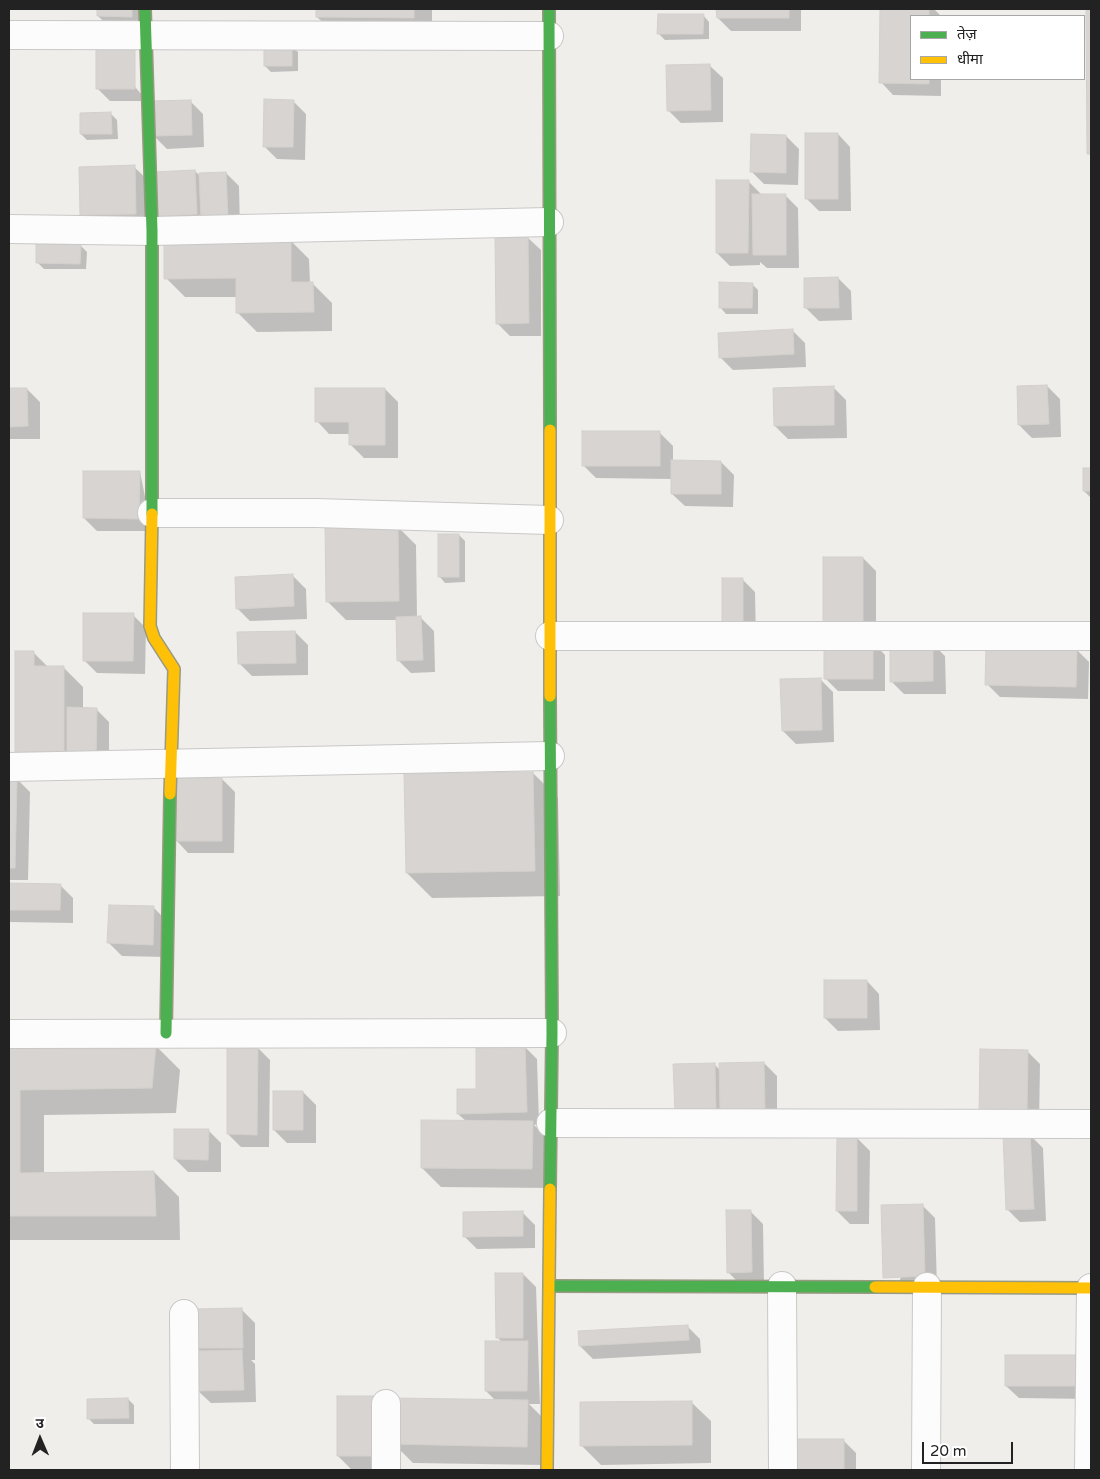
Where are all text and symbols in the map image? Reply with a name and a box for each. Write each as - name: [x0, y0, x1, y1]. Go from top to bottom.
- legend: [910, 15, 1085, 80]
- text: तेज़: [957, 25, 977, 43]
- text: धीमा: [957, 50, 983, 68]
- north arrow: [15, 1414, 65, 1464]
- text: उ: [35, 1415, 44, 1432]
- scale bar: [925, 1432, 1016, 1464]
- text: 20 m: [930, 1442, 967, 1460]

